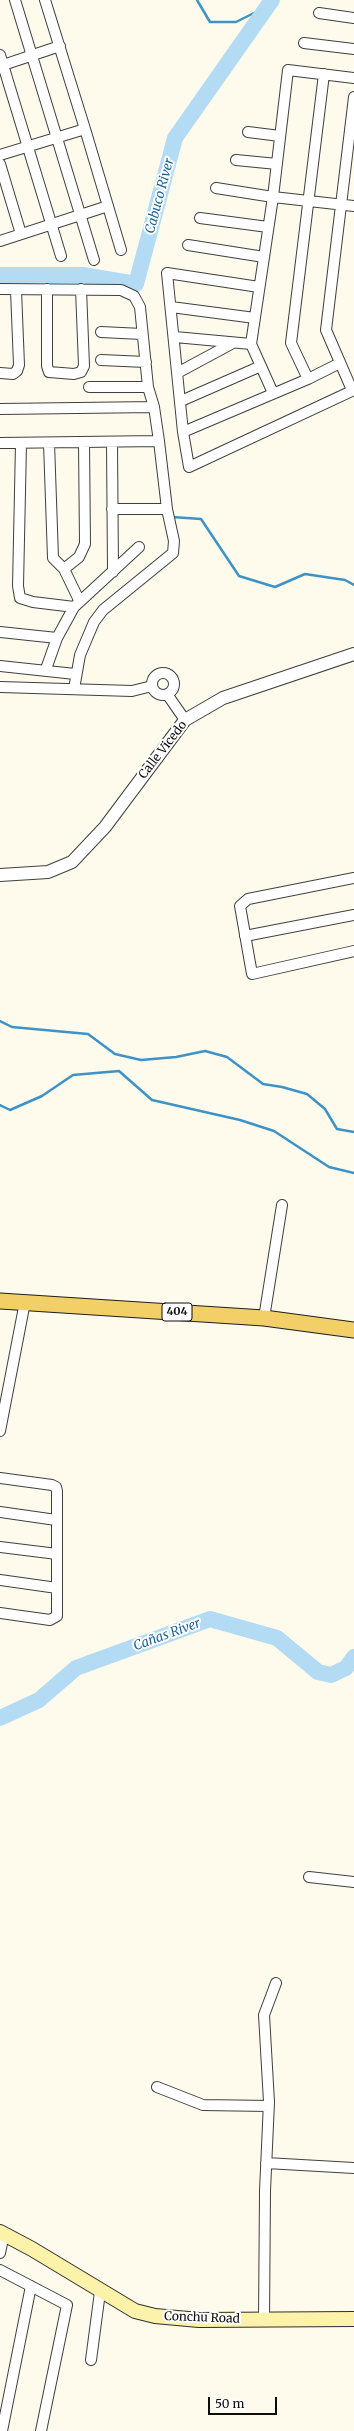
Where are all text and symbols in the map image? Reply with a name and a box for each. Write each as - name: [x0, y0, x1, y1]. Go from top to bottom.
- water label: Cabuco River: [142, 157, 178, 235]
- street label: Calle Vicedo: [136, 718, 190, 782]
- road number: 404: [162, 1303, 192, 1321]
- water label: Cañas River: [131, 1616, 203, 1654]
- street label: Conchu Road: [164, 2309, 240, 2327]
- scale bar: [210, 2389, 279, 2415]
- text: 50 m: [215, 2396, 244, 2411]

